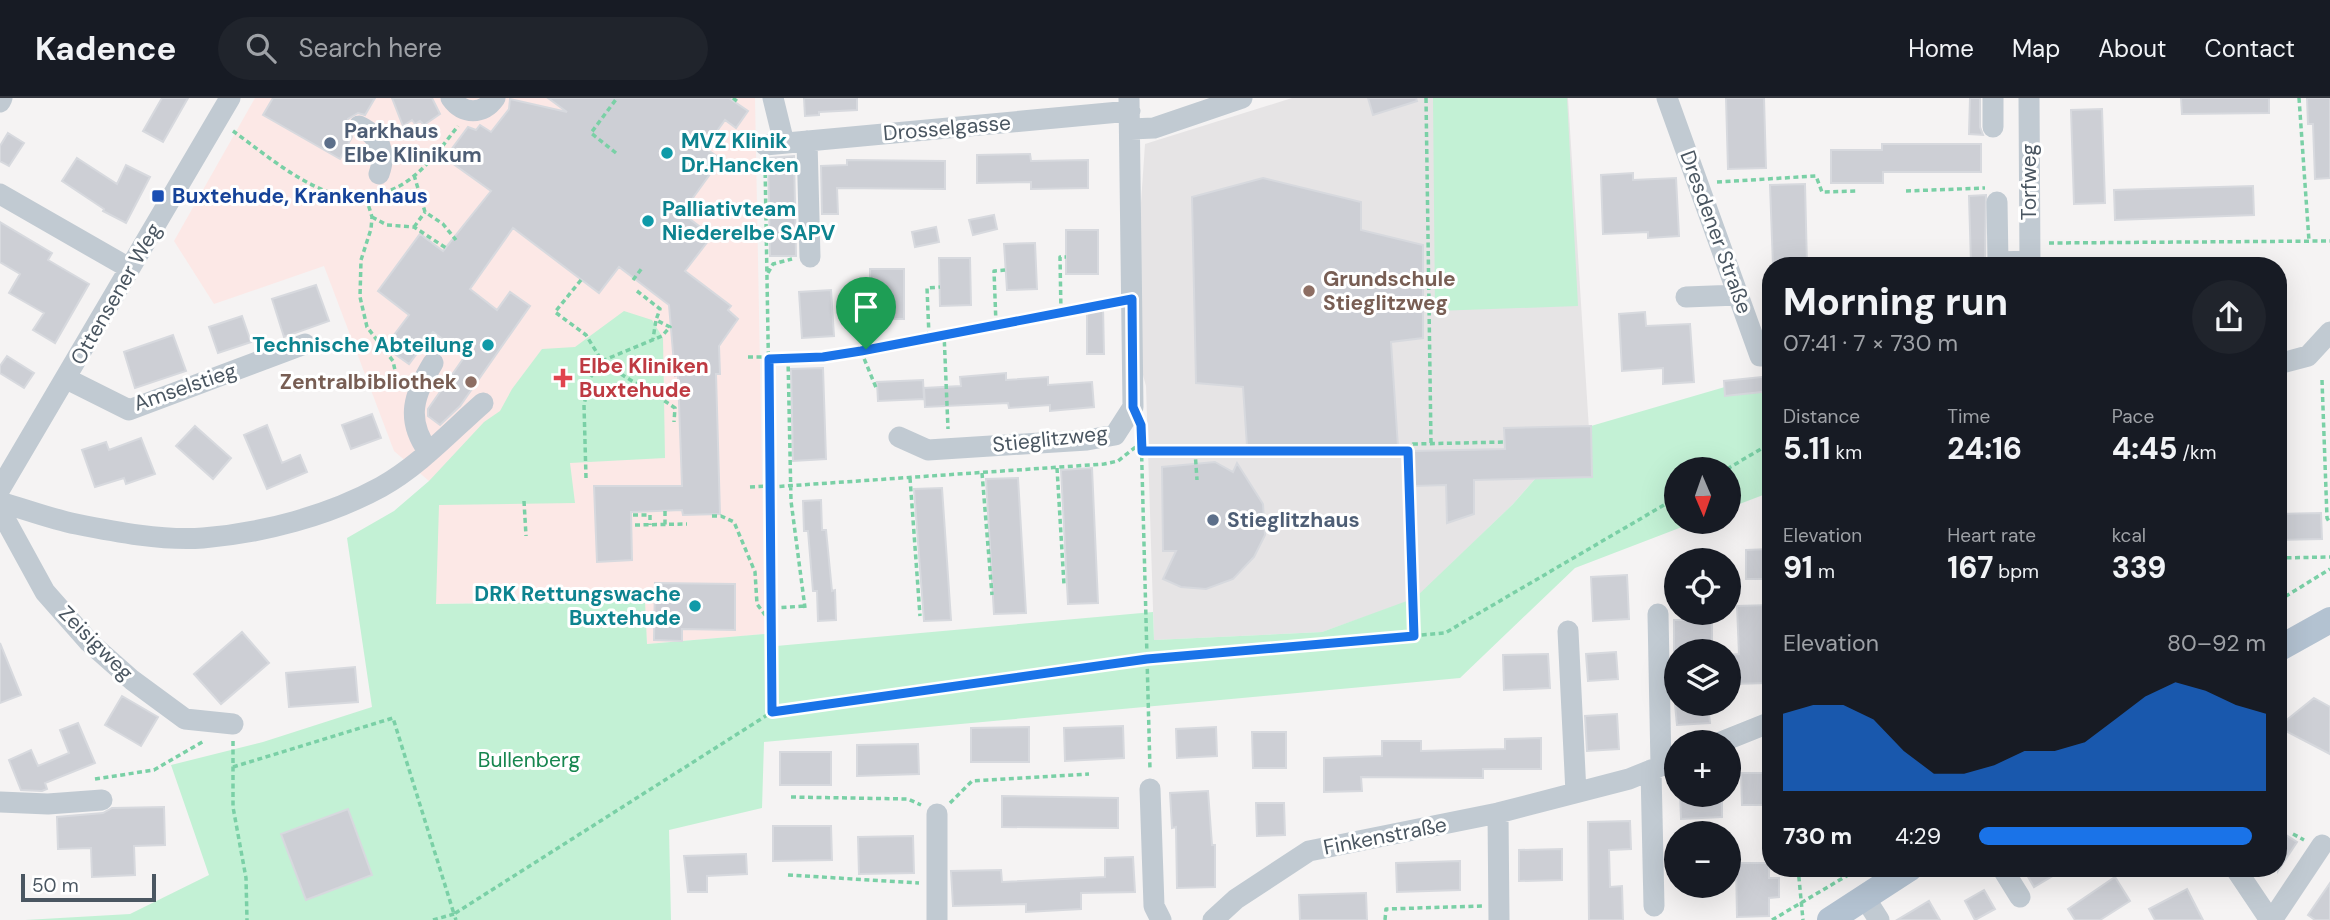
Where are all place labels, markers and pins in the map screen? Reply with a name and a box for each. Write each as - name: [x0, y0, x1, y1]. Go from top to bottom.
- place label: Parkhaus Elbe Klinikum: [344, 117, 482, 169]
- place label: MVZ Klinik Dr.Hancken: [681, 127, 799, 179]
- marker: Parkhaus Elbe Klinikum: [322, 135, 338, 151]
- marker: MVZ Klinik Dr.Hancken: [659, 145, 675, 161]
- place label: Buxtehude, Krankenhaus: [172, 182, 428, 210]
- marker: Buxtehude, Krankenhaus: [150, 188, 166, 204]
- place label: Palliativteam Niederelbe SAPV: [662, 195, 836, 247]
- marker: Palliativteam Niederelbe SAPV: [640, 213, 656, 229]
- place label: Grundschule Stieglitzweg: [1323, 265, 1456, 317]
- pin: [836, 277, 896, 349]
- marker: Grundschule Stieglitzweg: [1301, 283, 1317, 299]
- place label: Technische Abteilung: [252, 331, 474, 359]
- marker: Technische Abteilung: [480, 337, 496, 353]
- place label: Elbe Kliniken Buxtehude: [579, 352, 709, 404]
- place label: Zentralbibliothek: [280, 368, 457, 396]
- marker: Elbe Kliniken Buxtehude: [553, 368, 573, 388]
- marker: Zentralbibliothek: [463, 374, 479, 390]
- place label: Stieglitzhaus: [1227, 506, 1360, 534]
- marker: Stieglitzhaus: [1205, 512, 1221, 528]
- place label: DRK Rettungswache Buxtehude: [474, 580, 681, 632]
- marker: DRK Rettungswache Buxtehude: [687, 598, 703, 614]

